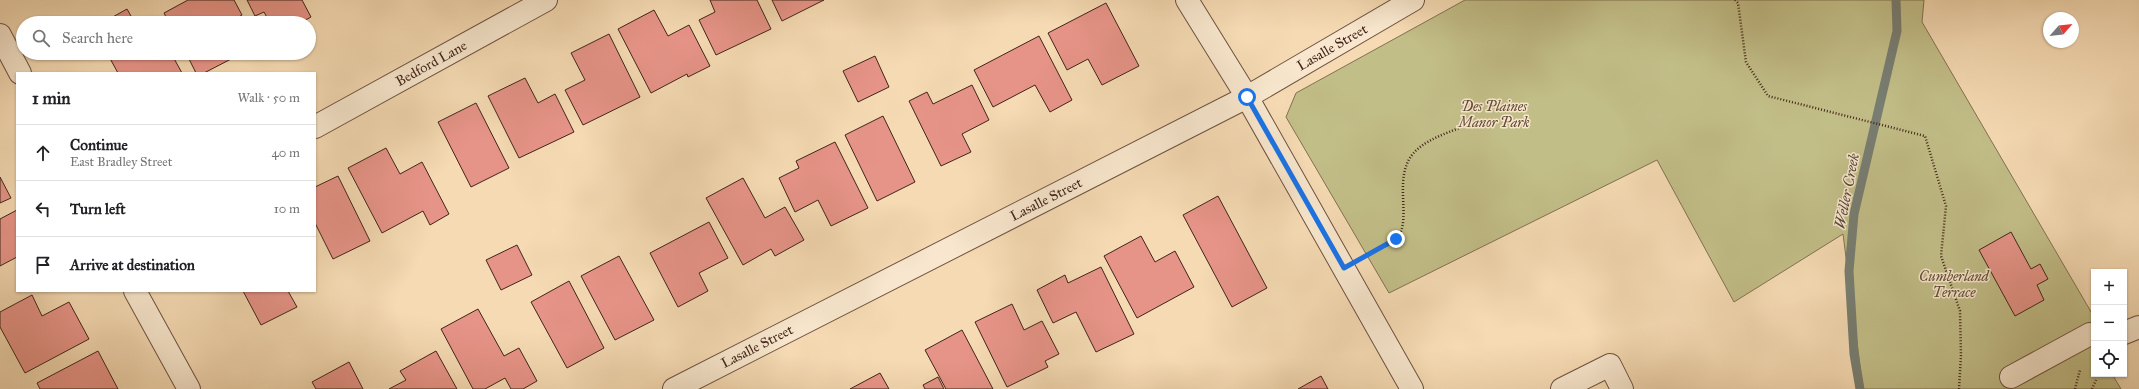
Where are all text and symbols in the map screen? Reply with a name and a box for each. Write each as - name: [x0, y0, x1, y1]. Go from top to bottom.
- north arrow: [2043, 12, 2079, 48]
- search box: [16, 16, 316, 60]
- street label: Lasalle Street: [1294, 20, 1370, 74]
- icon: search: [30, 27, 52, 49]
- text: Search here: [62, 29, 133, 47]
- street label: Bedford Lane: [393, 37, 470, 90]
- text: 1 min: [32, 88, 71, 109]
- route start: [1238, 88, 1256, 106]
- text: Walk · 50 m: [237, 90, 300, 106]
- park label: Des Plaines Manor Park: [1457, 98, 1530, 131]
- text: Continue: [70, 136, 128, 154]
- icon: ahead: [32, 142, 54, 164]
- text: 40 m: [271, 145, 300, 161]
- water label: Weller Creek: [1831, 151, 1863, 230]
- text: East Bradley Street: [70, 154, 172, 170]
- street label: Lasalle Street: [1007, 174, 1085, 225]
- icon: left: [32, 198, 54, 220]
- text: Turn left: [70, 200, 126, 218]
- text: 10 m: [274, 201, 300, 217]
- route end: [1387, 230, 1405, 248]
- icon: arrive: [32, 254, 54, 276]
- text: Arrive at destination: [70, 256, 195, 274]
- park label: Cumberland Terrace: [1919, 268, 1991, 301]
- map controls: [2091, 269, 2127, 377]
- button: +: [2091, 269, 2127, 305]
- button: −: [2091, 305, 2127, 341]
- street label: Lasalle Street: [718, 321, 796, 372]
- button: locate: [2091, 341, 2127, 377]

